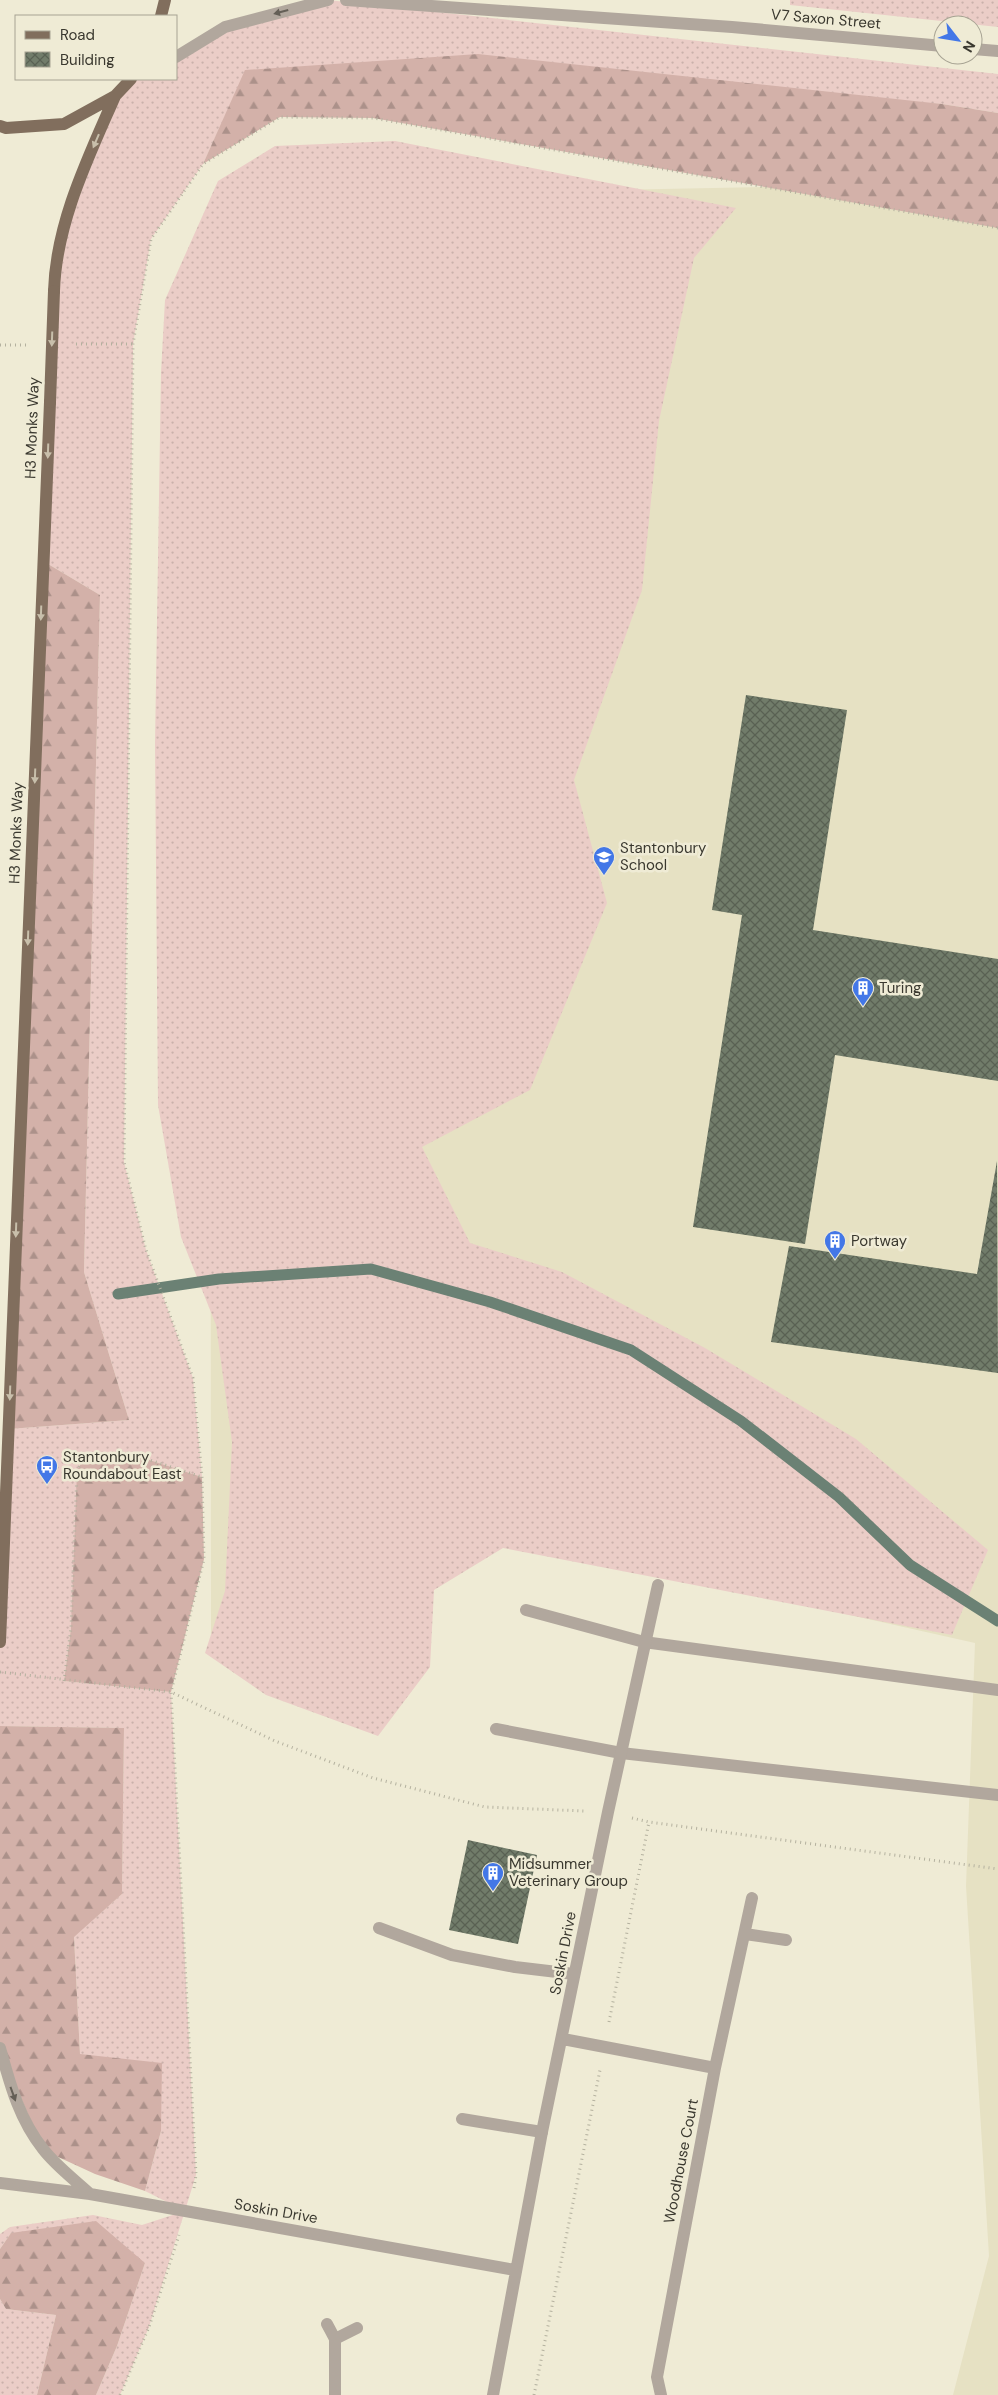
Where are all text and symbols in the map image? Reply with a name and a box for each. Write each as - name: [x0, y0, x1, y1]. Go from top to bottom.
- street label: V7 Saxon Street: [770, 4, 882, 34]
- one-way arrow: [274, 9, 289, 17]
- legend: [15, 15, 178, 80]
- north arrow: [933, 15, 983, 65]
- text: Road: [60, 25, 95, 45]
- text: N: [959, 38, 979, 56]
- text: Building: [60, 50, 115, 70]
- one-way arrow: [91, 134, 99, 148]
- one-way arrow: [48, 332, 56, 348]
- street label: H3 Monks Way: [20, 376, 44, 479]
- one-way arrow: [43, 443, 51, 459]
- one-way arrow: [37, 605, 45, 621]
- one-way arrow: [30, 768, 38, 784]
- street label: H3 Monks Way: [4, 781, 28, 884]
- place label: Stantonbury School: [620, 838, 707, 875]
- school or university icon: Stantonbury School: [592, 845, 616, 876]
- one-way arrow: [24, 930, 32, 946]
- building icon: Turing: [851, 976, 875, 1007]
- place label: Turing: [879, 978, 921, 998]
- one-way arrow: [12, 1223, 20, 1239]
- building icon: Portway: [823, 1229, 847, 1260]
- place label: Portway: [851, 1231, 908, 1251]
- one-way arrow: [6, 1385, 14, 1401]
- place label: Stantonbury Roundabout East: [63, 1447, 182, 1484]
- bus stop icon: Stantonbury Roundabout East: [35, 1454, 59, 1485]
- place label: Midsummer Veterinary Group: [509, 1854, 628, 1891]
- building icon: Midsummer Veterinary Group: [481, 1861, 505, 1892]
- street label: Soskin Drive: [545, 1910, 581, 1996]
- one-way arrow: [10, 2087, 18, 2102]
- street label: Woodhouse Court: [659, 2097, 703, 2225]
- street label: Soskin Drive: [233, 2194, 319, 2228]

